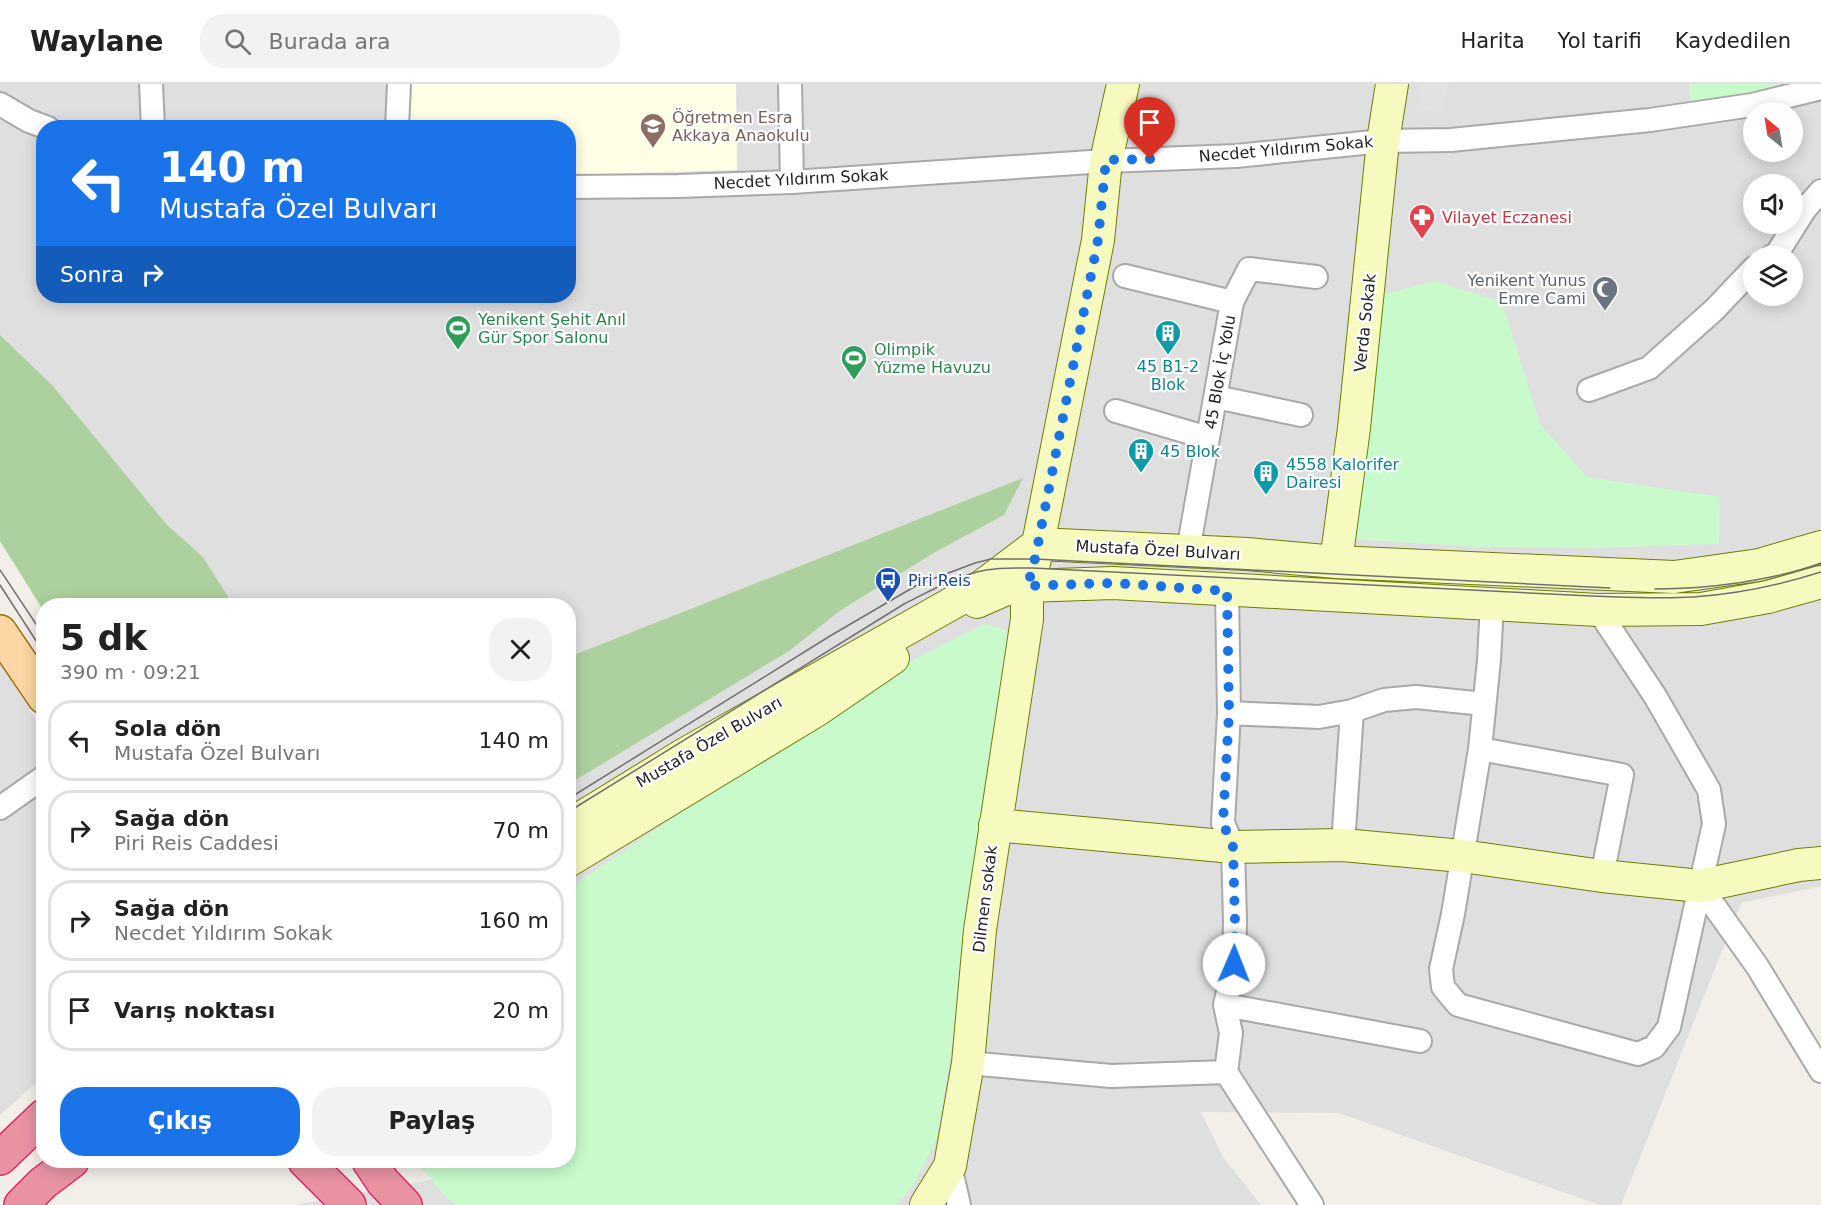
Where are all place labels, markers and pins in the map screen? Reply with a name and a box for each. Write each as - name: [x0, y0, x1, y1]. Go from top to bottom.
- pin: [1124, 97, 1175, 159]
- place label: Öğretmen Esra Akkaya Anaokulu: [672, 108, 810, 145]
- school or university icon: Öğretmen Esra Akkaya Anaokulu: [638, 111, 668, 149]
- pharmacy icon: Vilayet Eczanesi: [1407, 202, 1437, 240]
- place label: Vilayet Eczanesi: [1442, 208, 1572, 227]
- place label: Yenikent Yunus Emre Cami: [1466, 271, 1586, 308]
- mosque icon: Yenikent Yunus Emre Cami: [1590, 274, 1620, 312]
- place label: Yenikent Şehit Anıl Gür Spor Salonu: [477, 310, 626, 347]
- sports icon: Yenikent Şehit Anıl Gür Spor Salonu: [443, 313, 473, 351]
- building icon: 45 B1-2 Blok: [1153, 318, 1183, 356]
- place label: Olimpik Yüzme Havuzu: [873, 340, 991, 377]
- sports icon: Olimpik Yüzme Havuzu: [839, 343, 869, 381]
- place label: 45 B1-2 Blok: [1137, 357, 1199, 394]
- building icon: 45 Blok: [1126, 436, 1156, 474]
- place label: 45 Blok: [1160, 442, 1221, 461]
- place label: 4558 Kalorifer Dairesi: [1286, 455, 1400, 492]
- building icon: 4558 Kalorifer Dairesi: [1251, 458, 1281, 496]
- bus stop icon: Piri Reis: [873, 565, 903, 603]
- place label: Piri Reis: [908, 571, 971, 590]

